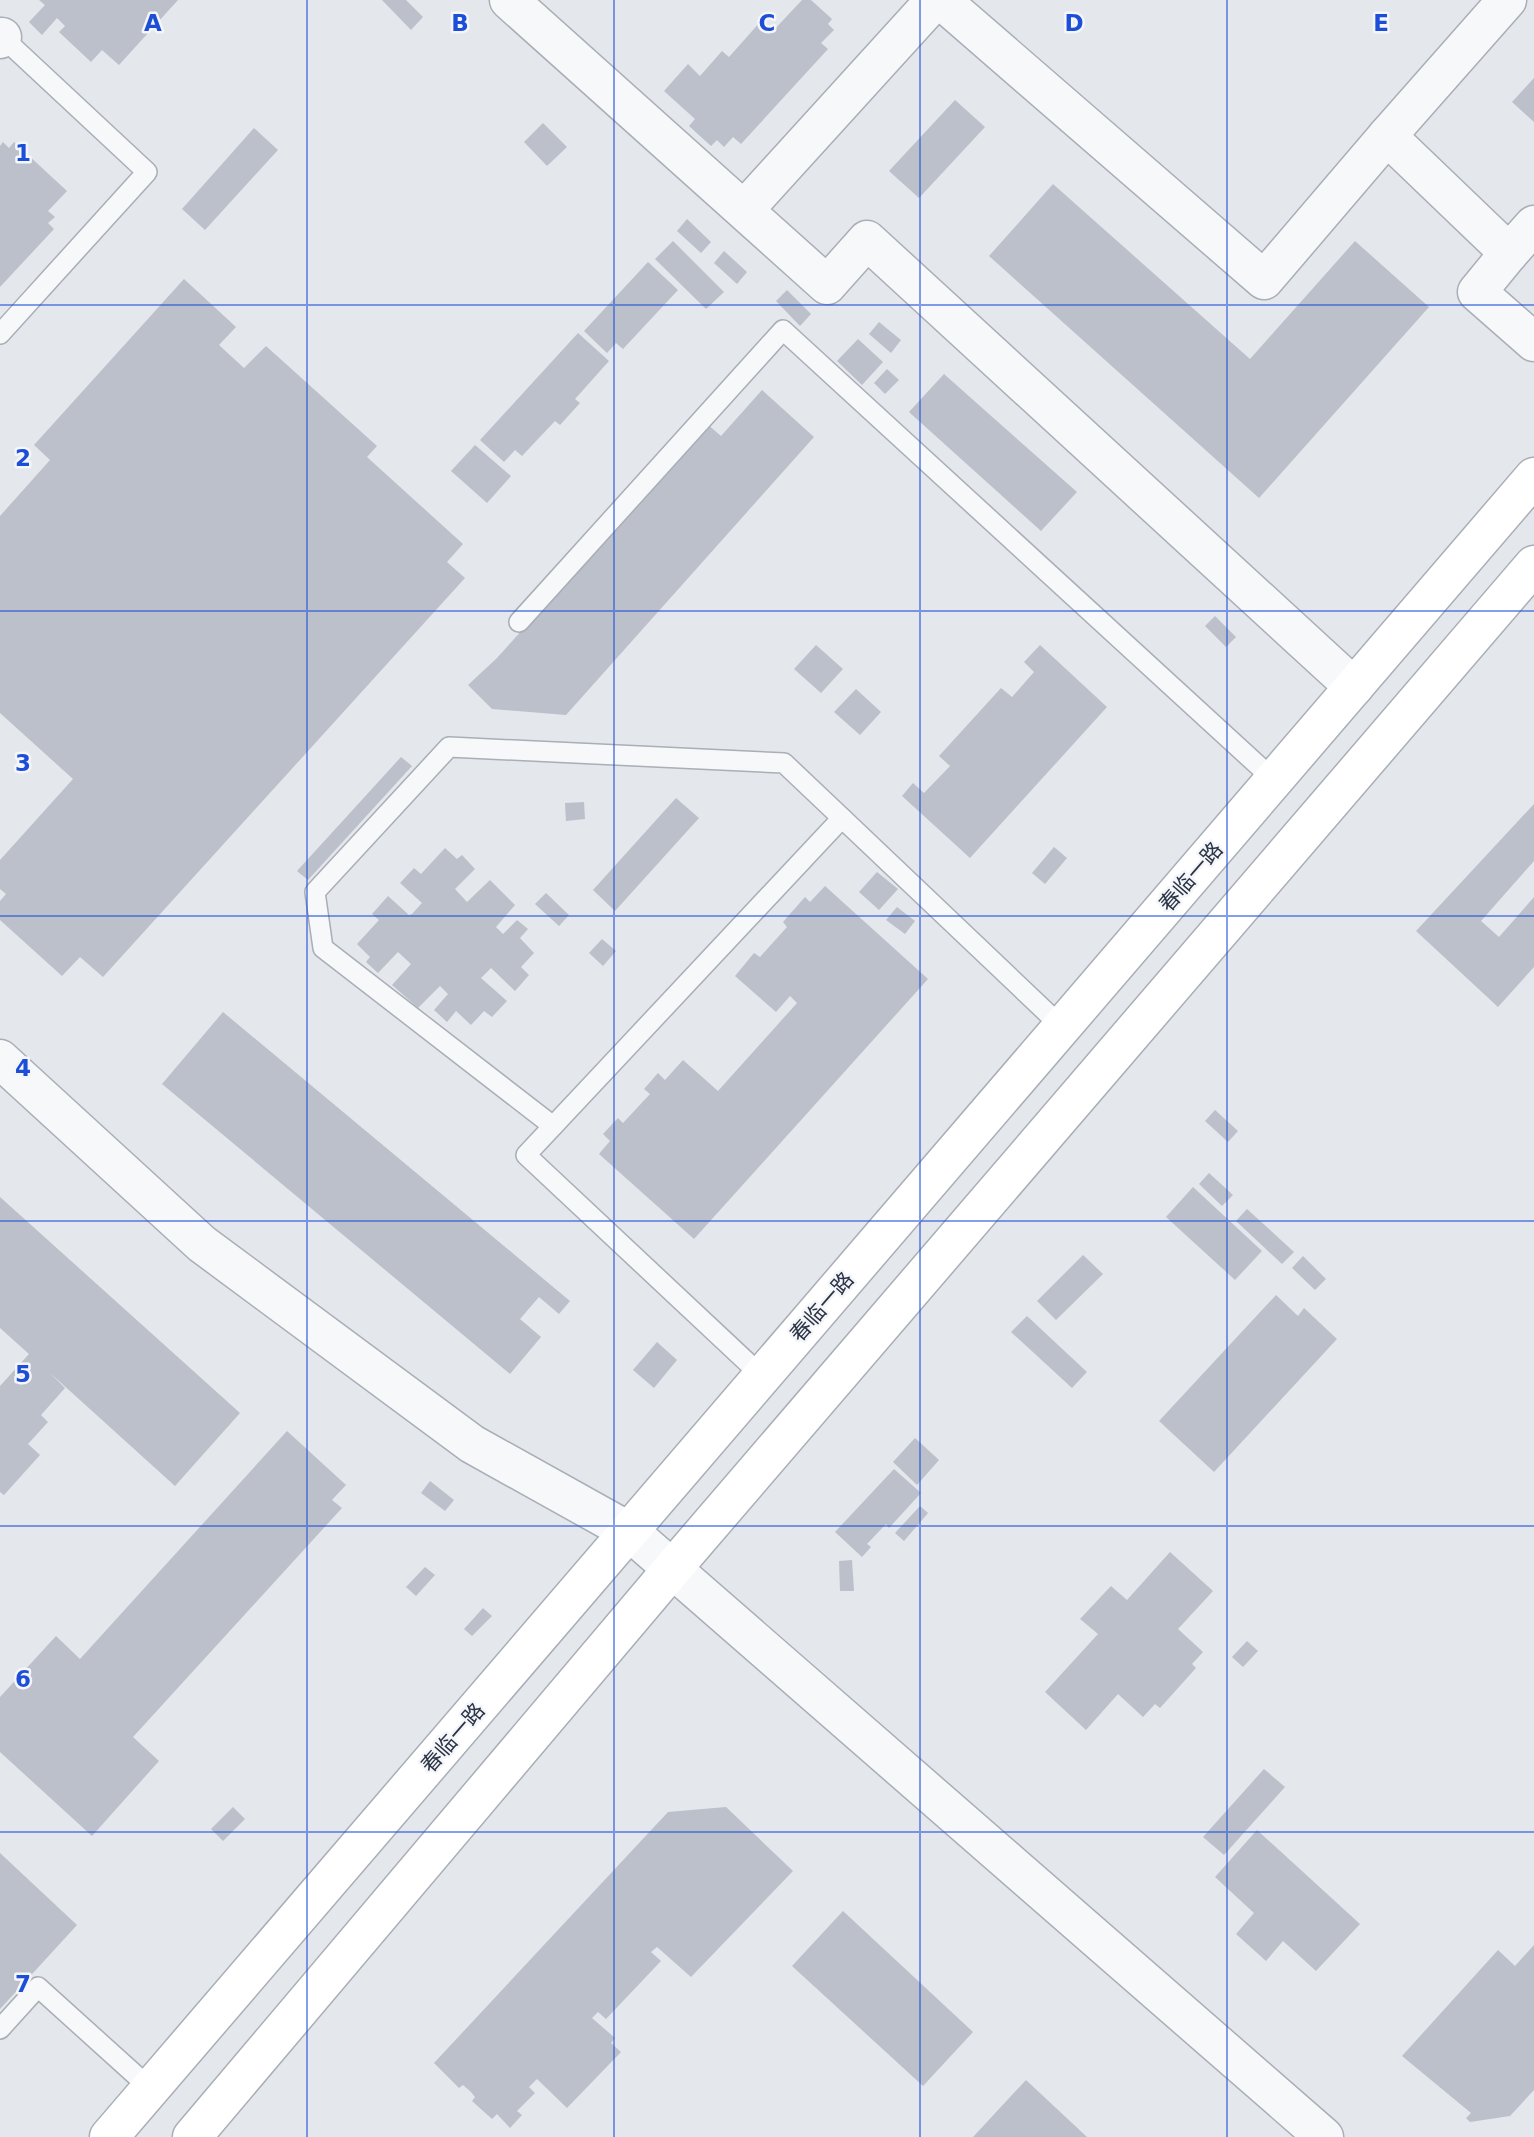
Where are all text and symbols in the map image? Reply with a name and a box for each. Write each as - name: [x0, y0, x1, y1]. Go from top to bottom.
- text: A: [144, 10, 162, 36]
- text: B: [451, 10, 469, 36]
- text: C: [759, 10, 775, 36]
- text: D: [1064, 10, 1084, 36]
- text: E: [1373, 10, 1389, 36]
- text: 1: [15, 140, 31, 166]
- text: 2: [15, 445, 31, 471]
- text: 3: [15, 750, 31, 776]
- street label: 春临一路: [1154, 837, 1228, 917]
- text: 4: [15, 1055, 31, 1081]
- street label: 春临一路: [785, 1267, 859, 1347]
- text: 5: [15, 1361, 31, 1387]
- text: 6: [15, 1666, 31, 1692]
- street label: 春临一路: [416, 1698, 490, 1778]
- text: 7: [15, 1971, 31, 1997]

